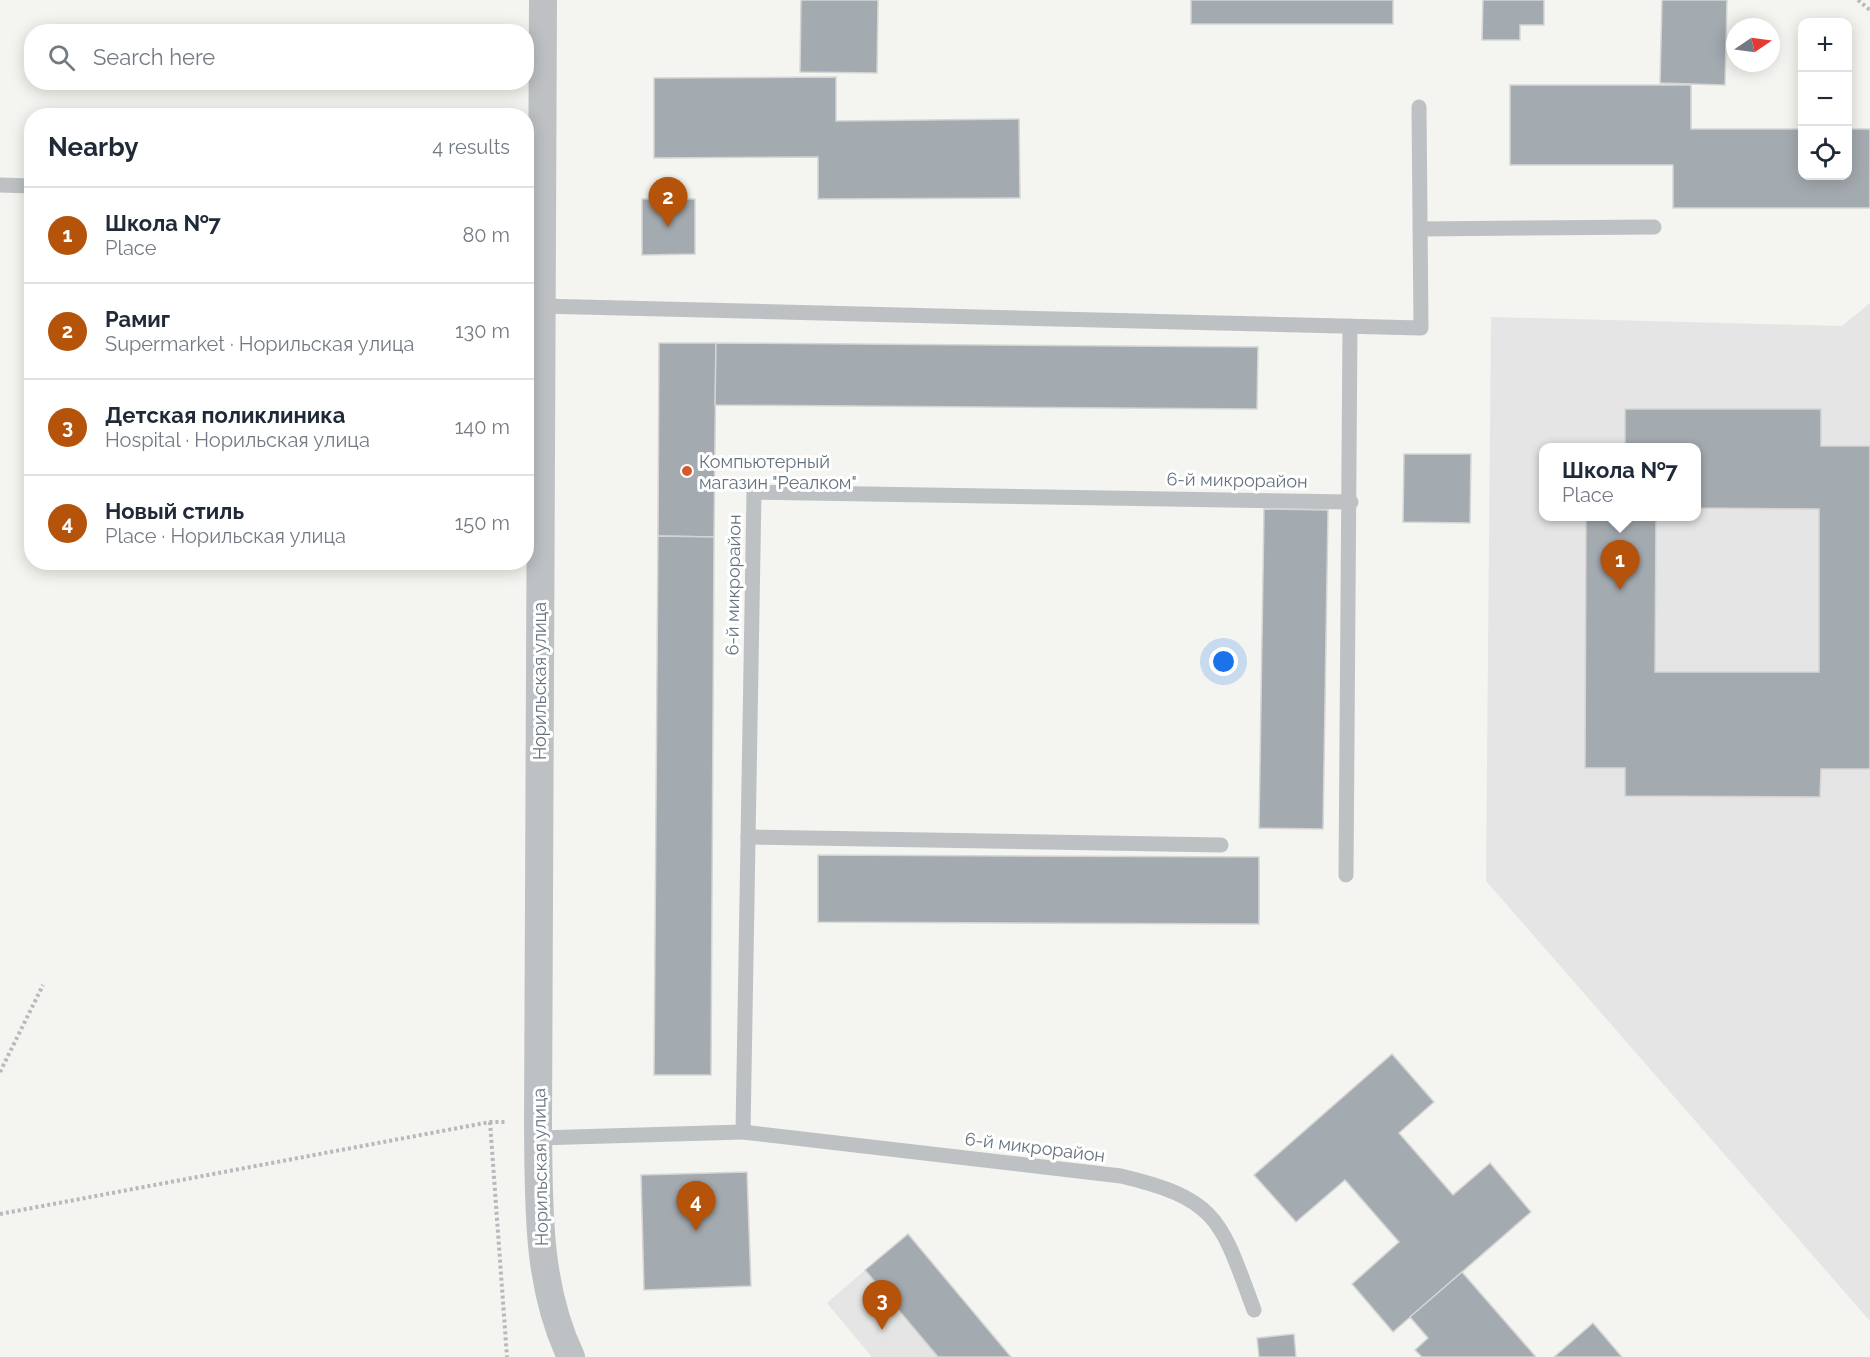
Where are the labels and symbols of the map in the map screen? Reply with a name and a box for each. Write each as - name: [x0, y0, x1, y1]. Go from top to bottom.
- north arrow: [1726, 18, 1780, 72]
- pin: 2: [648, 178, 688, 227]
- place label: Компьютерный магазин "Реалком": [699, 451, 857, 493]
- marker: Компьютерный магазин "Реалком": [680, 464, 694, 478]
- street label: 6-й микрорайон: [1166, 468, 1308, 492]
- street label: 6-й микрорайон: [721, 514, 745, 656]
- pin: 1: [1600, 540, 1640, 590]
- street label: Норильская улица: [529, 602, 550, 760]
- your location: [1209, 647, 1238, 676]
- street label: Норильская улица: [528, 1088, 552, 1246]
- street label: 6-й микрорайон: [964, 1128, 1106, 1166]
- pin: 4: [676, 1182, 716, 1231]
- pin: 3: [862, 1280, 902, 1330]

